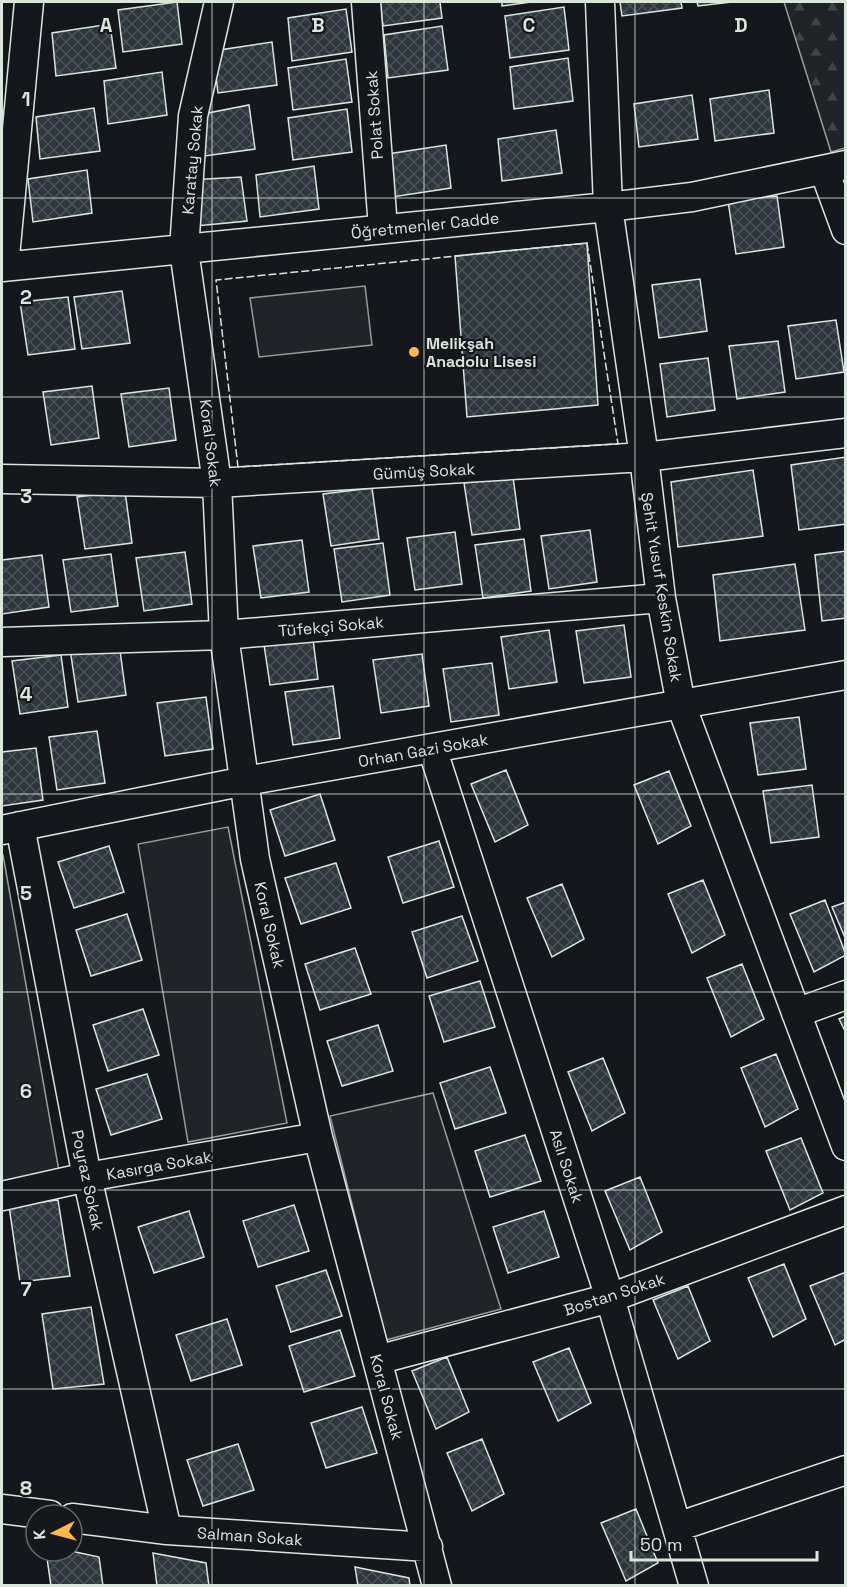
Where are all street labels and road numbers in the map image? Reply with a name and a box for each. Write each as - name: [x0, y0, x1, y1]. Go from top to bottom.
- street label: Polat Sokak: [361, 69, 388, 160]
- street label: Karatay Sokak: [177, 104, 208, 216]
- street label: Öğretmenler Cadde: [350, 207, 500, 244]
- street label: Koral Sokak: [195, 398, 226, 489]
- street label: Gümüş Sokak: [372, 458, 476, 485]
- street label: Şehit Yusuf Keskin Sokak: [636, 491, 687, 684]
- street label: Tüfekçi Sokak: [277, 611, 385, 642]
- street label: Orhan Gazi Sokak: [356, 729, 490, 772]
- street label: Koral Sokak: [249, 880, 290, 971]
- street label: Aslı Sokak: [545, 1127, 588, 1206]
- street label: Poyraz Sokak: [67, 1128, 109, 1233]
- street label: Kasırga Sokak: [105, 1146, 214, 1185]
- street label: Bostan Sokak: [561, 1268, 668, 1321]
- street label: Koral Sokak: [365, 1352, 408, 1443]
- street label: Salman Sokak: [196, 1522, 304, 1551]

